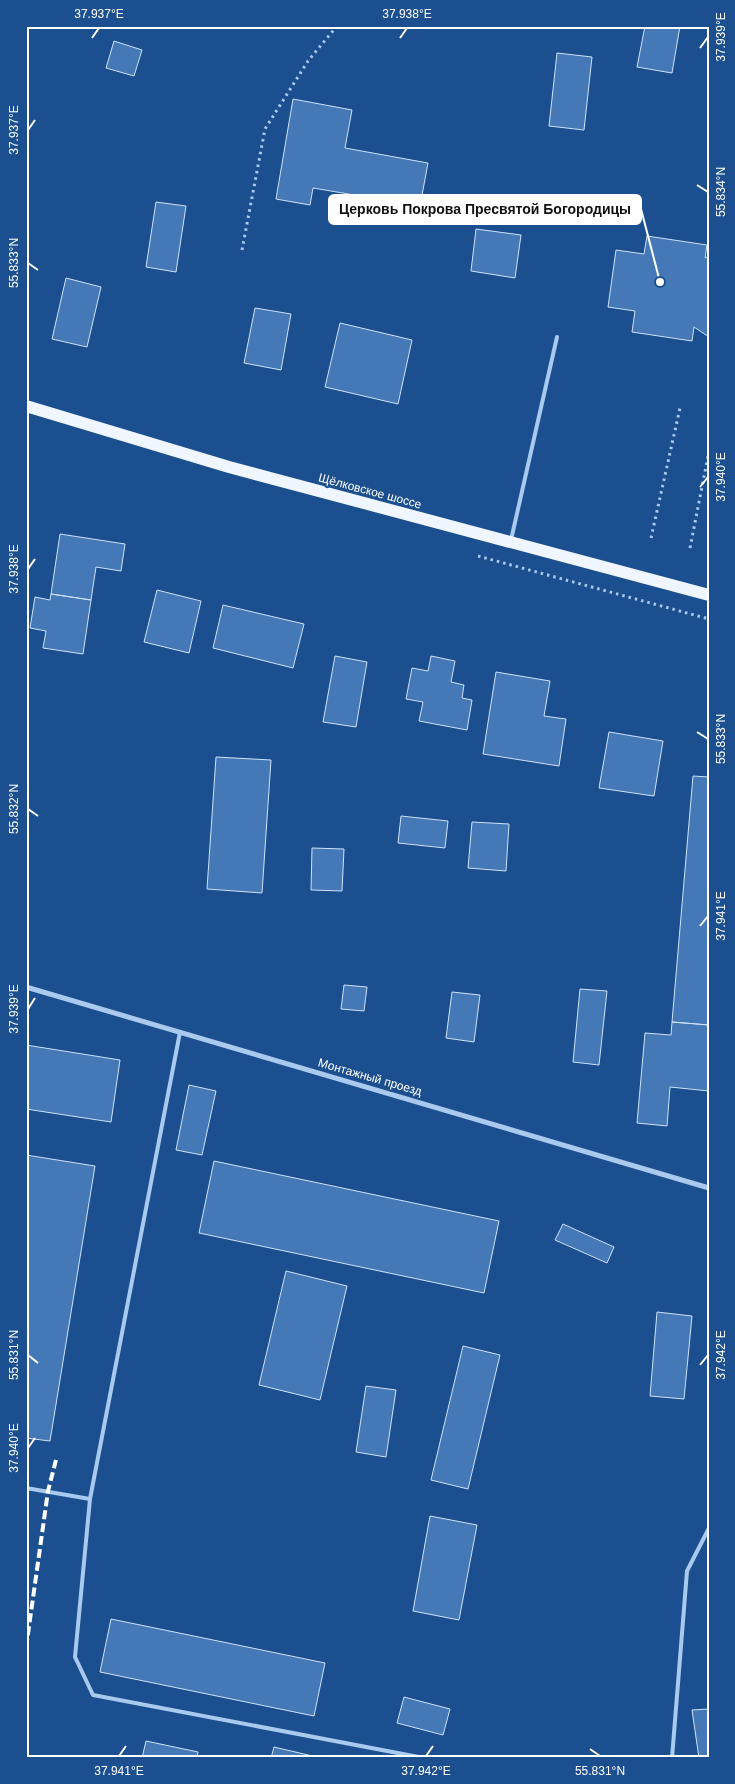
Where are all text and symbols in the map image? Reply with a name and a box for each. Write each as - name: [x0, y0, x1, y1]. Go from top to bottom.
- text: 37.937°E: [74, 7, 124, 21]
- text: 37.938°E: [382, 7, 432, 21]
- text: 37.939°E: [714, 12, 728, 62]
- text: 37.937°E: [7, 105, 21, 155]
- text: 55.834°N: [714, 167, 728, 217]
- callout: Церковь Покрова Пресвятой Богородицы: [329, 195, 641, 224]
- text: Церковь Покрова Пресвятой Богородицы: [339, 201, 631, 217]
- text: 55.833°N: [7, 238, 21, 288]
- text: 37.940°E: [714, 452, 728, 502]
- street label: Щёлковское шоссе: [317, 470, 423, 512]
- text: 37.938°E: [7, 544, 21, 594]
- text: 55.833°N: [714, 714, 728, 764]
- text: 55.832°N: [7, 784, 21, 834]
- text: 37.941°E: [714, 891, 728, 941]
- text: 37.939°E: [7, 984, 21, 1034]
- street label: Монтажный проезд: [317, 1055, 423, 1099]
- text: 55.831°N: [7, 1330, 21, 1380]
- text: 37.942°E: [714, 1330, 728, 1380]
- text: 37.940°E: [7, 1423, 21, 1473]
- text: 37.941°E: [94, 1764, 144, 1778]
- text: 37.942°E: [401, 1764, 451, 1778]
- text: 55.831°N: [575, 1764, 625, 1778]

